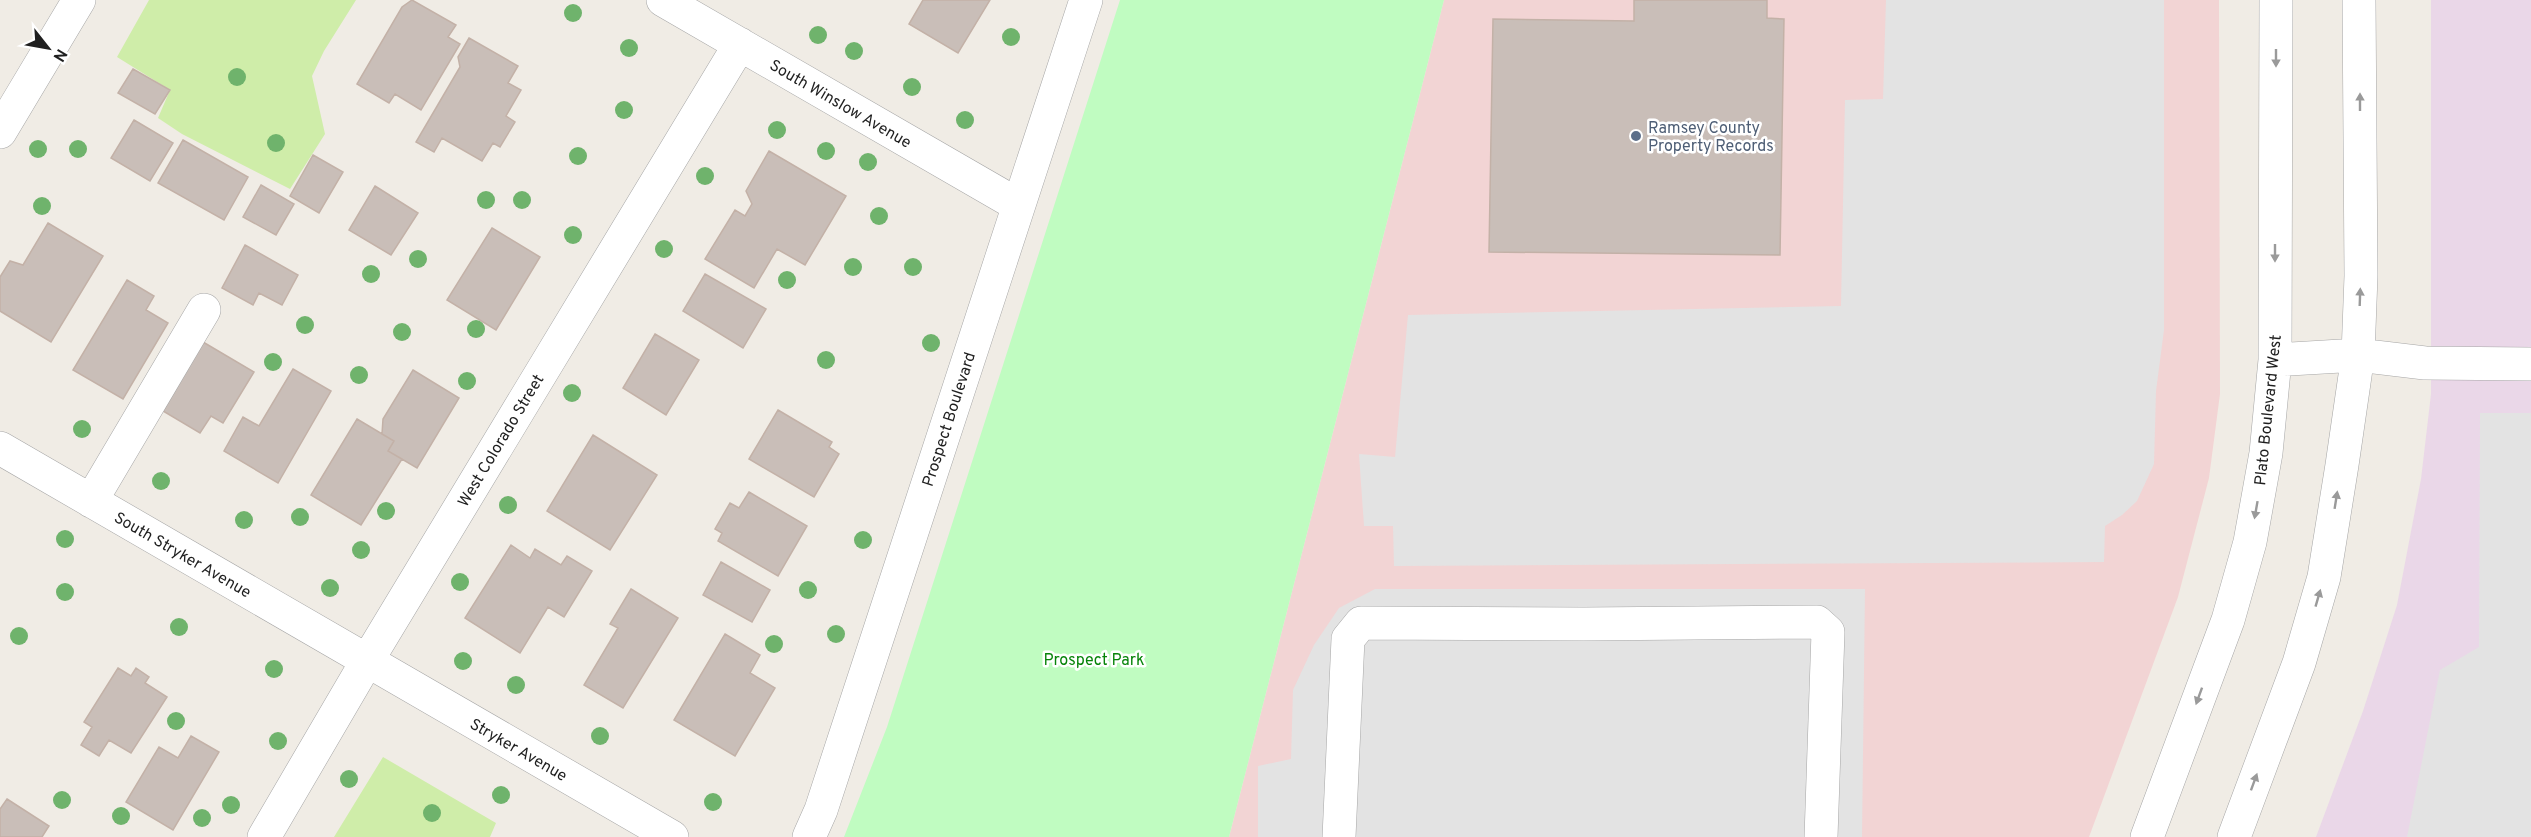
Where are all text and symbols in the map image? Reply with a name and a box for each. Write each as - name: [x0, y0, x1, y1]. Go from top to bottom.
- north arrow: [18, 18, 78, 78]
- text: N: [48, 45, 71, 65]
- one-way arrow: [2271, 49, 2281, 68]
- street label: South Winslow Avenue: [766, 56, 914, 154]
- one-way arrow: [2355, 92, 2365, 111]
- place label: Ramsey County Property Records: [1648, 119, 1774, 157]
- marker: Ramsey County Property Records: [1629, 129, 1643, 143]
- one-way arrow: [2270, 244, 2280, 263]
- one-way arrow: [2355, 287, 2365, 306]
- street label: Plato Boulevard West: [2251, 334, 2287, 487]
- street label: Prospect Boulevard: [919, 350, 981, 489]
- street label: West Colorado Street: [454, 371, 549, 511]
- one-way arrow: [2332, 491, 2341, 510]
- one-way arrow: [2251, 501, 2260, 520]
- street label: South Stryker Avenue: [110, 508, 254, 603]
- one-way arrow: [2314, 589, 2323, 607]
- park label: Prospect Park: [1043, 651, 1145, 671]
- one-way arrow: [2194, 688, 2204, 706]
- street label: Stryker Avenue: [466, 715, 570, 787]
- one-way arrow: [2250, 773, 2260, 791]

